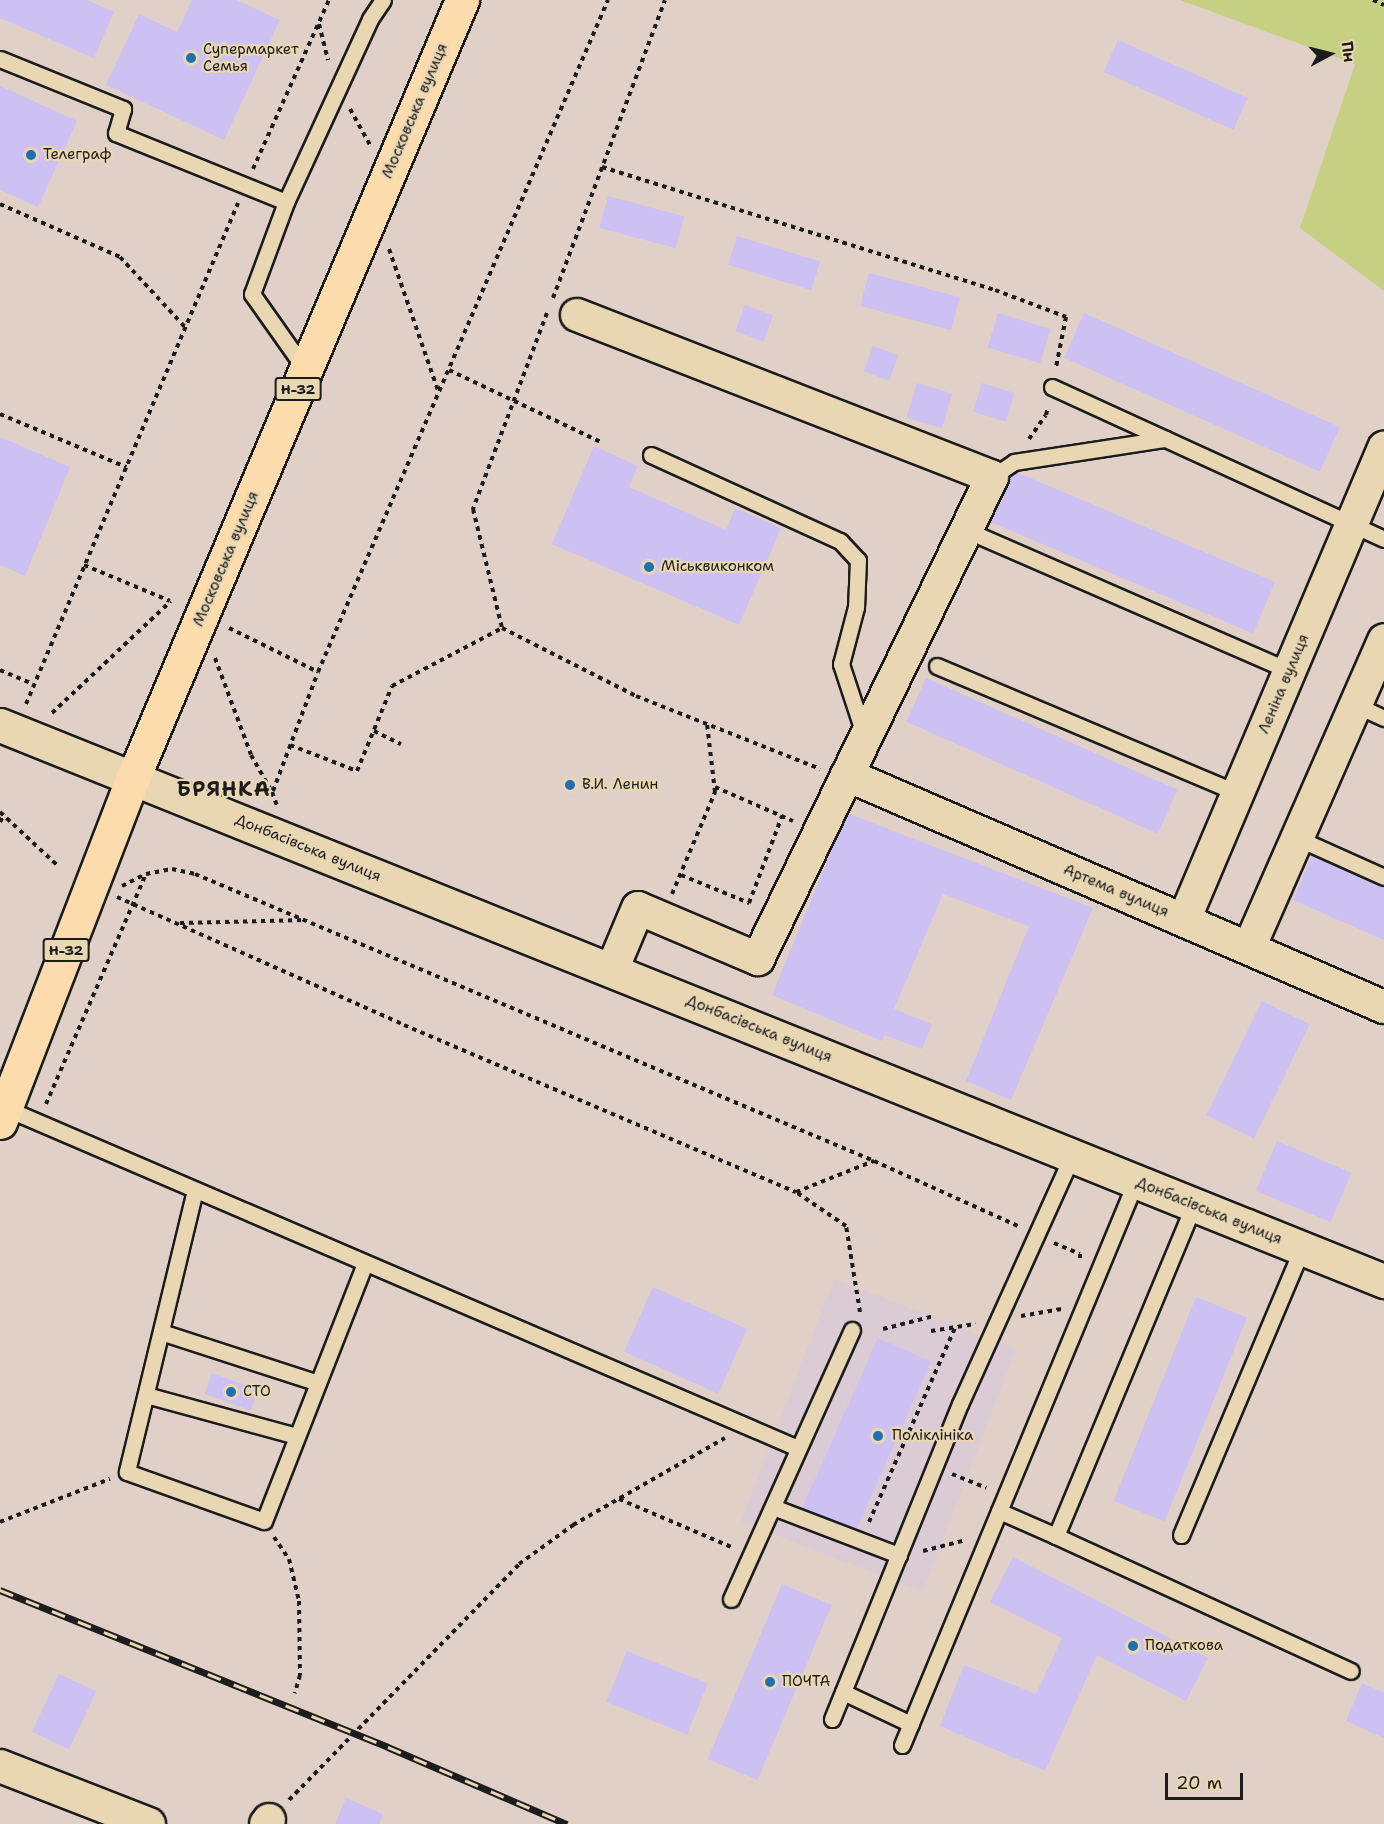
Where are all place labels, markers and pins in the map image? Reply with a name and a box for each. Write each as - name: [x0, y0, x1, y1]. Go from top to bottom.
- place label: Супермаркет Семья: [203, 40, 299, 75]
- marker: Супермаркет Семья: [184, 51, 198, 65]
- place label: Телеграф: [43, 146, 111, 164]
- marker: Телеграф: [24, 148, 38, 162]
- place label: Міськвиконком: [661, 558, 774, 576]
- marker: Міськвиконком: [642, 560, 656, 574]
- place label: В.И. Ленин: [582, 776, 658, 794]
- marker: В.И. Ленин: [563, 778, 577, 792]
- place label: СТО: [243, 1383, 271, 1401]
- marker: СТО: [224, 1385, 238, 1399]
- marker: Поліклініка: [869, 1427, 887, 1445]
- place label: Поліклініка: [892, 1427, 973, 1445]
- place label: Податкова: [1145, 1637, 1223, 1655]
- marker: Податкова: [1126, 1639, 1140, 1653]
- place label: ПОЧТА: [782, 1673, 830, 1691]
- marker: ПОЧТА: [763, 1675, 777, 1689]

